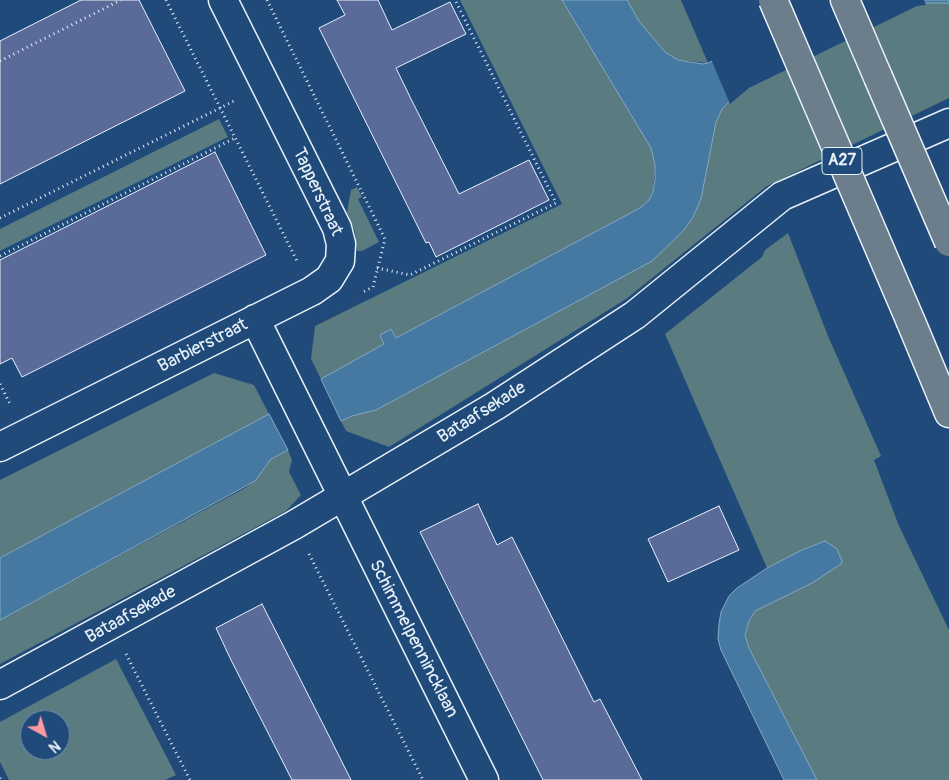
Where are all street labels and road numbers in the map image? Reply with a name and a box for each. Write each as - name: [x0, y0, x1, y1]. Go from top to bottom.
- street label: Tapperstraat: [287, 144, 347, 240]
- road number: A27: [822, 148, 862, 175]
- street label: Barbierstraat: [155, 314, 251, 378]
- street label: Bataafsekade: [434, 377, 530, 449]
- street label: Schimmelpennincklaan: [364, 557, 462, 721]
- street label: Bataafsekade: [82, 581, 180, 649]

